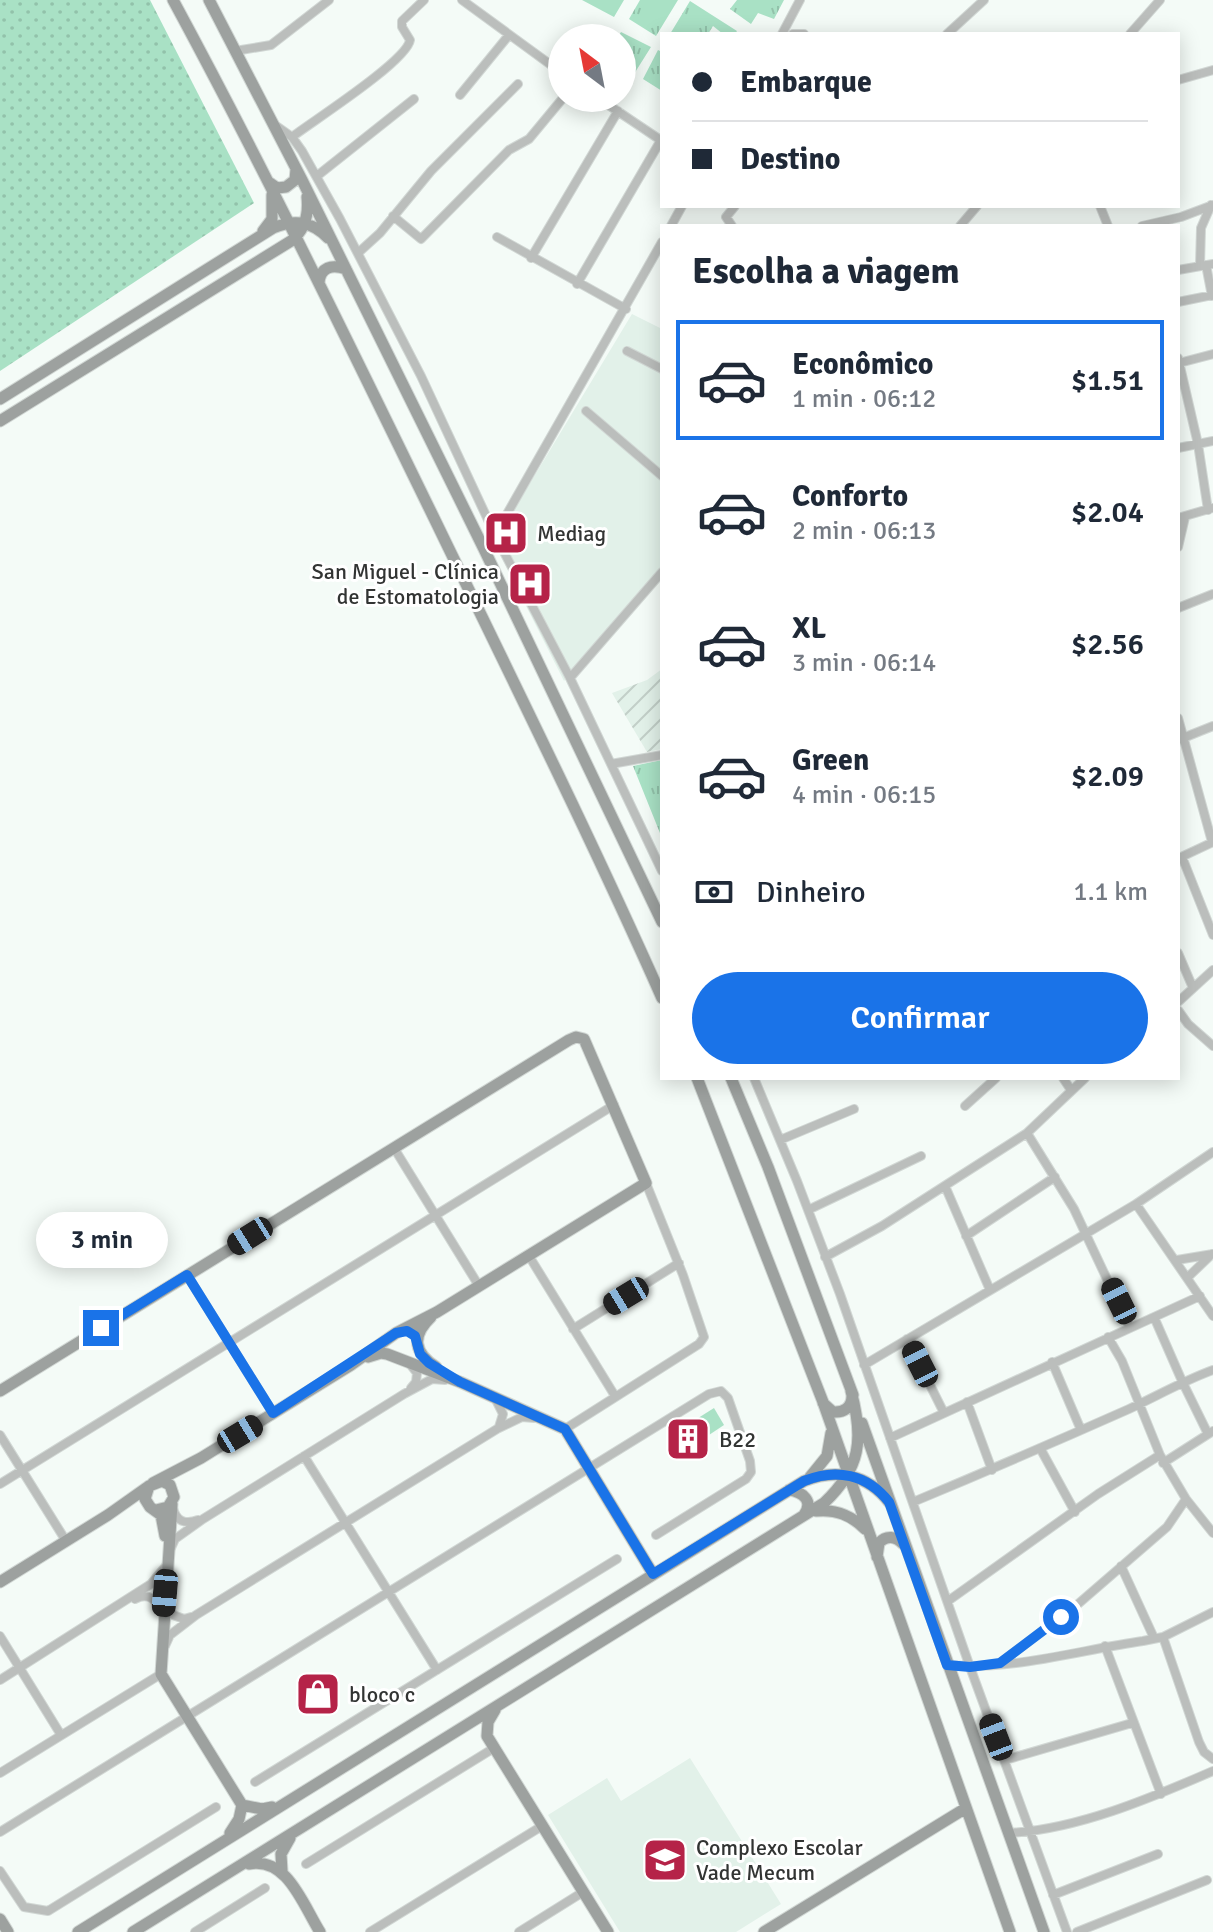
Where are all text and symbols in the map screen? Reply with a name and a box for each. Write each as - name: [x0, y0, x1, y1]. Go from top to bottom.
- north arrow: [548, 24, 636, 112]
- map controls: [548, 24, 636, 112]
- text: Embarque: [740, 64, 872, 101]
- text: Destino: [740, 141, 841, 178]
- text: Escolha a viagem: [692, 249, 960, 294]
- icon: car: [696, 344, 768, 416]
- text: Econômico: [792, 346, 934, 383]
- text: $1.51: [1071, 362, 1144, 399]
- text: 1 min · 06:12: [792, 383, 936, 415]
- icon: car: [696, 476, 768, 548]
- text: Conforto: [792, 478, 908, 515]
- text: $2.04: [1071, 494, 1144, 531]
- hospital icon: Mediag: [482, 509, 530, 557]
- text: 2 min · 06:13: [792, 515, 936, 547]
- place label: Mediag: [537, 520, 606, 547]
- place label: San Miguel - Clínica de Estomatologia: [312, 558, 499, 610]
- hospital icon: San Miguel - Clínica de Estomatologia: [506, 560, 554, 608]
- icon: car: [696, 608, 768, 680]
- text: XL: [792, 610, 826, 647]
- text: $2.56: [1071, 626, 1144, 663]
- text: 3 min · 06:14: [792, 647, 936, 679]
- icon: car: [696, 740, 768, 812]
- text: Green: [792, 742, 869, 779]
- text: $2.09: [1071, 758, 1144, 795]
- text: 4 min · 06:15: [792, 779, 936, 811]
- icon: cash: [692, 870, 736, 914]
- text: Dinheiro: [756, 874, 866, 911]
- text: 1.1 km: [1074, 876, 1148, 908]
- button: Confirmar: [692, 972, 1148, 1064]
- callout: 3 min: [35, 1212, 167, 1268]
- car: [223, 1213, 277, 1259]
- text: 3 min: [71, 1224, 133, 1256]
- car: [599, 1273, 653, 1319]
- car: [1098, 1274, 1140, 1328]
- route end: [83, 1310, 119, 1346]
- car: [898, 1337, 942, 1391]
- car: [213, 1411, 267, 1457]
- building icon: B22: [664, 1415, 712, 1463]
- place label: B22: [719, 1426, 756, 1453]
- car: [151, 1568, 179, 1618]
- route start: [1043, 1599, 1079, 1635]
- shop icon: bloco c: [294, 1670, 342, 1718]
- place label: bloco c: [349, 1681, 415, 1708]
- car: [976, 1710, 1016, 1764]
- place label: Complexo Escolar Vade Mecum: [696, 1834, 863, 1886]
- school or university icon: Complexo Escolar Vade Mecum: [641, 1836, 689, 1884]

